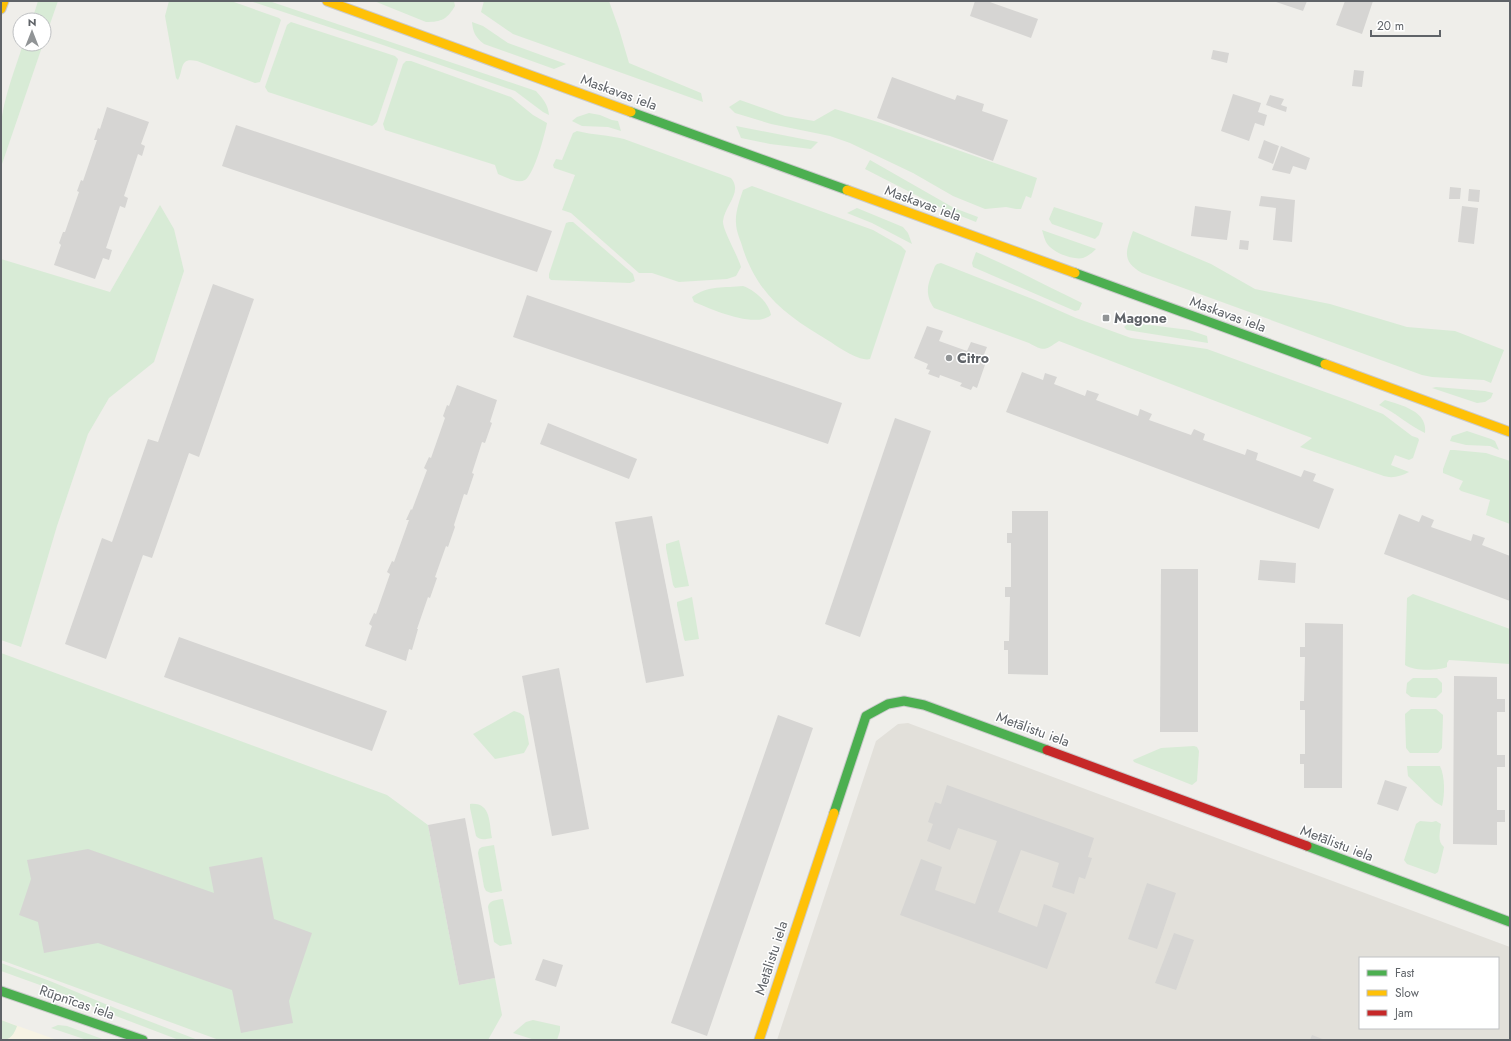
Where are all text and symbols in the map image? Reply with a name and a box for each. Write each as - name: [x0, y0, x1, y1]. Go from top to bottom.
- north arrow: [12, 12, 52, 52]
- scale bar: [1371, 12, 1440, 38]
- text: N: [28, 14, 36, 30]
- text: 20 m: [1377, 17, 1404, 35]
- street label: Maskavas iela: [578, 69, 660, 115]
- street label: Maskavas iela: [882, 180, 964, 226]
- street label: Maskavas iela: [1187, 291, 1269, 337]
- place label: Magone: [1114, 308, 1167, 328]
- marker: Magone: [1101, 313, 1111, 323]
- place label: Citro: [957, 348, 989, 368]
- marker: Citro: [944, 353, 954, 363]
- street label: Metālistu iela: [993, 706, 1073, 752]
- street label: Metālistu iela: [1298, 820, 1376, 866]
- street label: Metālistu iela: [750, 918, 792, 998]
- legend: [1359, 957, 1499, 1029]
- text: Fast: [1395, 964, 1414, 982]
- street label: Rūpnīcas iela: [37, 980, 117, 1024]
- text: Slow: [1395, 984, 1420, 1002]
- text: Jam: [1393, 1004, 1413, 1022]

